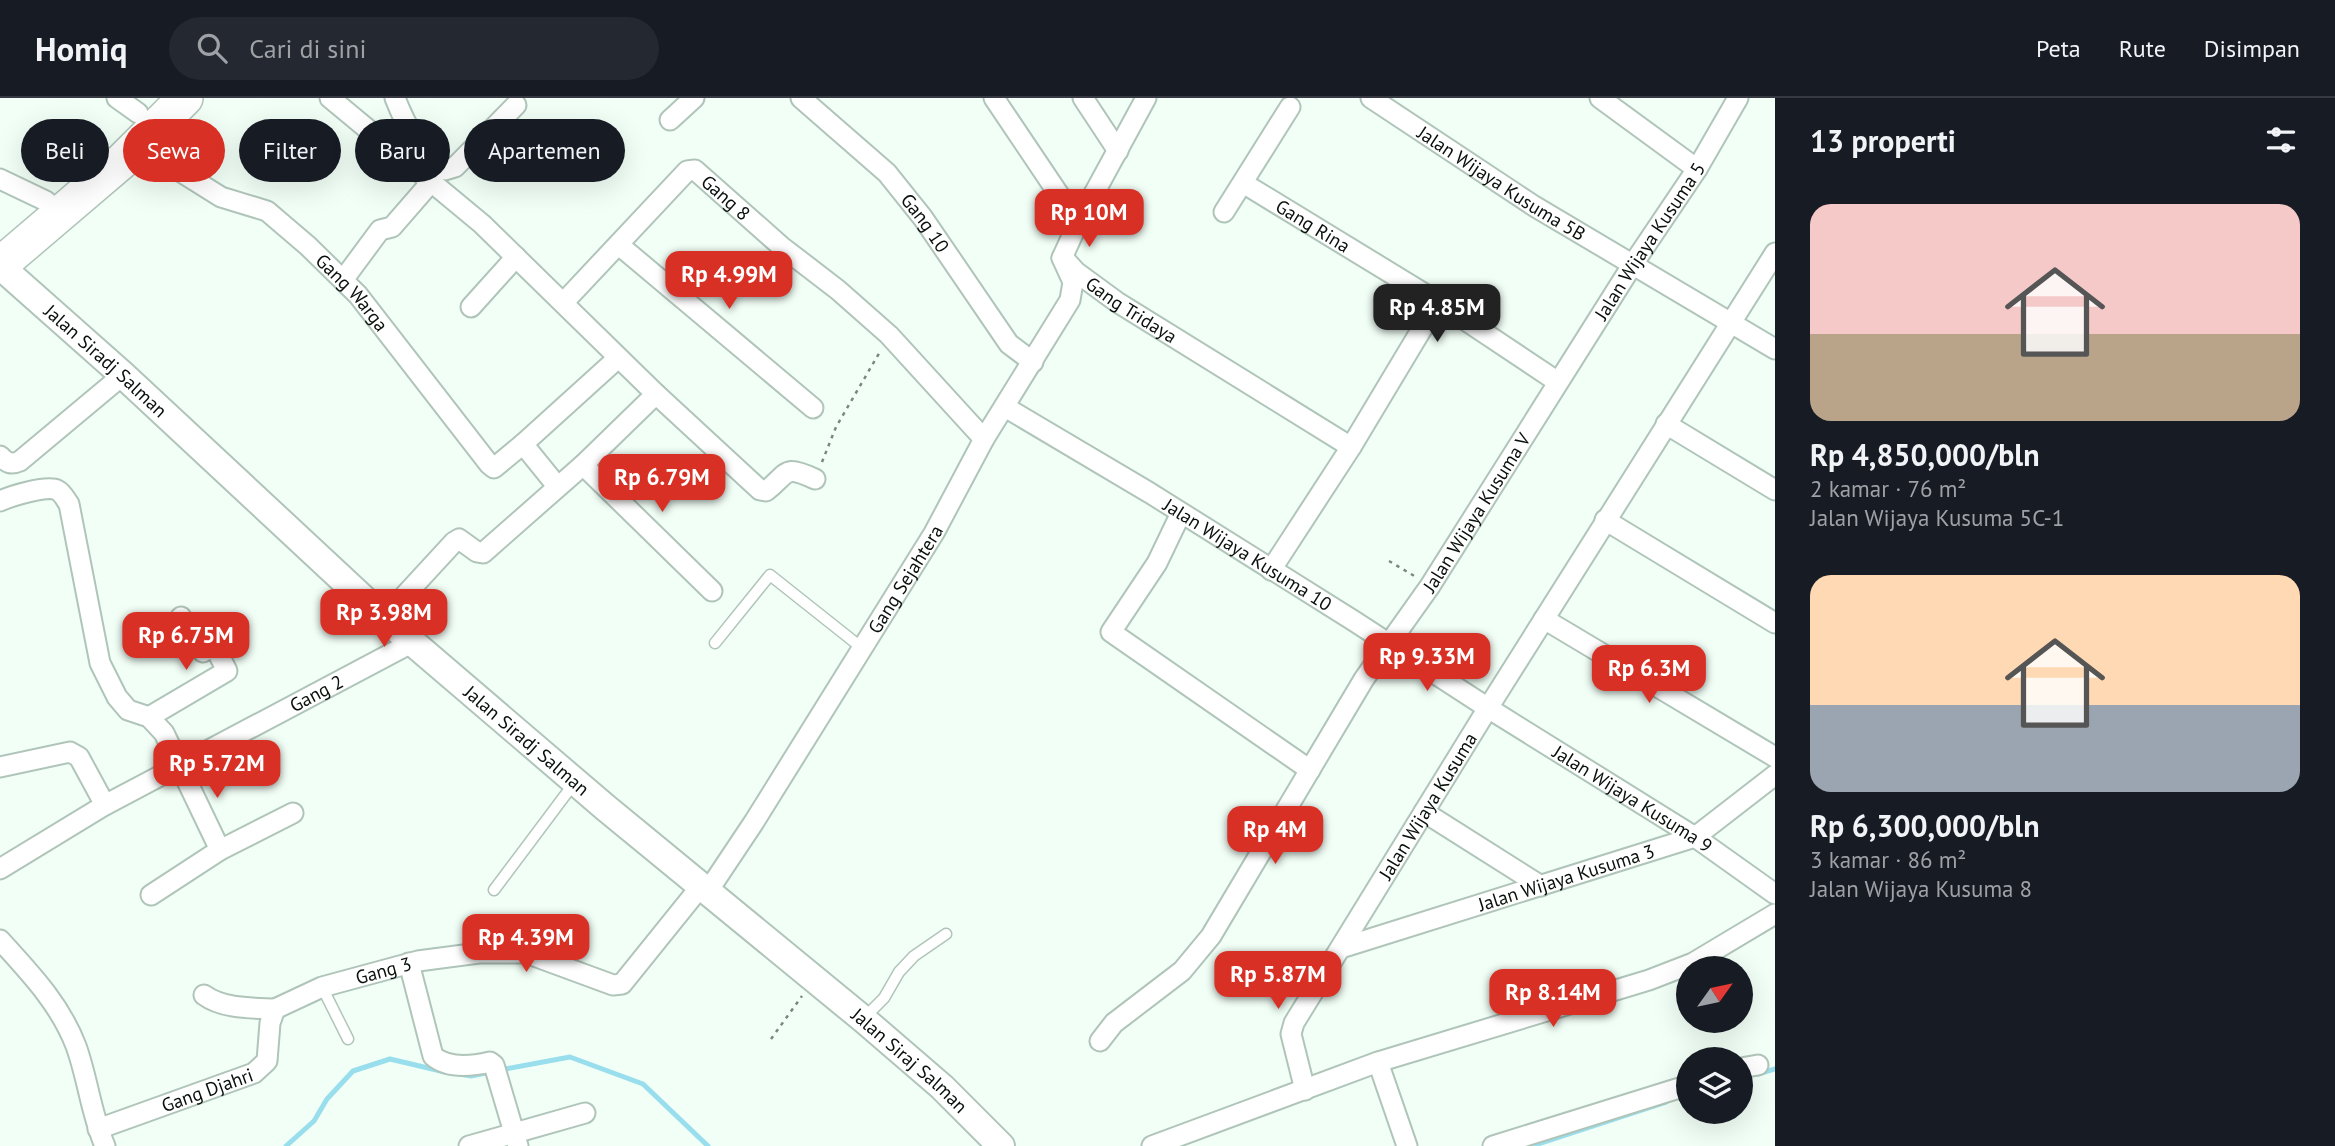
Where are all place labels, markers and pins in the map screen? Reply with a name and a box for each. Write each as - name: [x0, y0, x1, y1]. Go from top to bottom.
- pin: Rp 10M: [1032, 190, 1146, 249]
- pin: Rp 4.99M: [657, 252, 801, 311]
- pin: Rp 4.85M: [1365, 285, 1509, 344]
- pin: Rp 6.79M: [590, 454, 734, 514]
- pin: Rp 3.98M: [312, 589, 456, 649]
- pin: Rp 6.75M: [114, 612, 258, 672]
- pin: Rp 9.33M: [1355, 634, 1499, 693]
- pin: Rp 6.3M: [1584, 646, 1714, 705]
- pin: Rp 5.72M: [145, 740, 289, 800]
- pin: Rp 4M: [1226, 806, 1324, 866]
- pin: Rp 4.39M: [454, 914, 598, 974]
- pin: Rp 5.87M: [1206, 951, 1350, 1011]
- pin: Rp 8.14M: [1481, 970, 1625, 1029]

